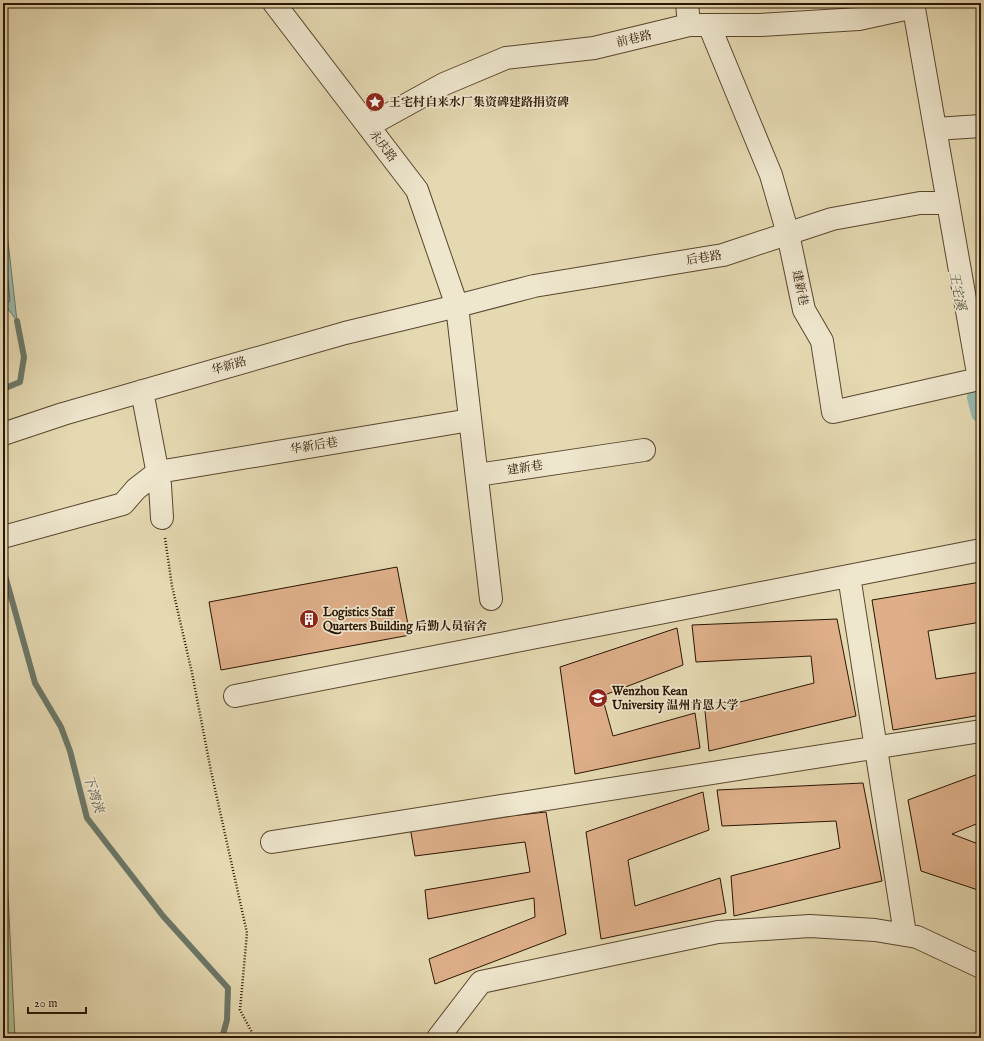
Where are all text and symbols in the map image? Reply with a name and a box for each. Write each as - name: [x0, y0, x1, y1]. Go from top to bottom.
- street label: 前巷路: [615, 28, 653, 50]
- place icon: 王宅村自来水厂集资碑建路捐资碑: [364, 91, 386, 113]
- place label: 王宅村自来水厂集资碑建路捐资碑: [389, 95, 569, 110]
- street label: 永庆路: [366, 127, 400, 165]
- street label: 后巷路: [685, 248, 723, 268]
- street label: 建新巷: [789, 269, 811, 307]
- water label: 王宅溪: [945, 270, 969, 314]
- street label: 华新路: [210, 354, 248, 378]
- street label: 华新后巷: [289, 435, 339, 457]
- street label: 建新巷: [506, 458, 544, 478]
- place label: Logistics Staff Quarters Building 后勤人员宿舍: [322, 605, 487, 635]
- building icon: Logistics Staff Quarters Building 后勤人员宿舍: [298, 608, 320, 630]
- place label: Wenzhou Kean University 温州肯恩大学: [611, 684, 739, 714]
- school or university icon: Wenzhou Kean University 温州肯恩大学: [587, 687, 609, 709]
- water label: 下湾浃: [79, 773, 108, 817]
- scale bar: [28, 989, 86, 1015]
- text: 20 m: [34, 996, 57, 1011]

